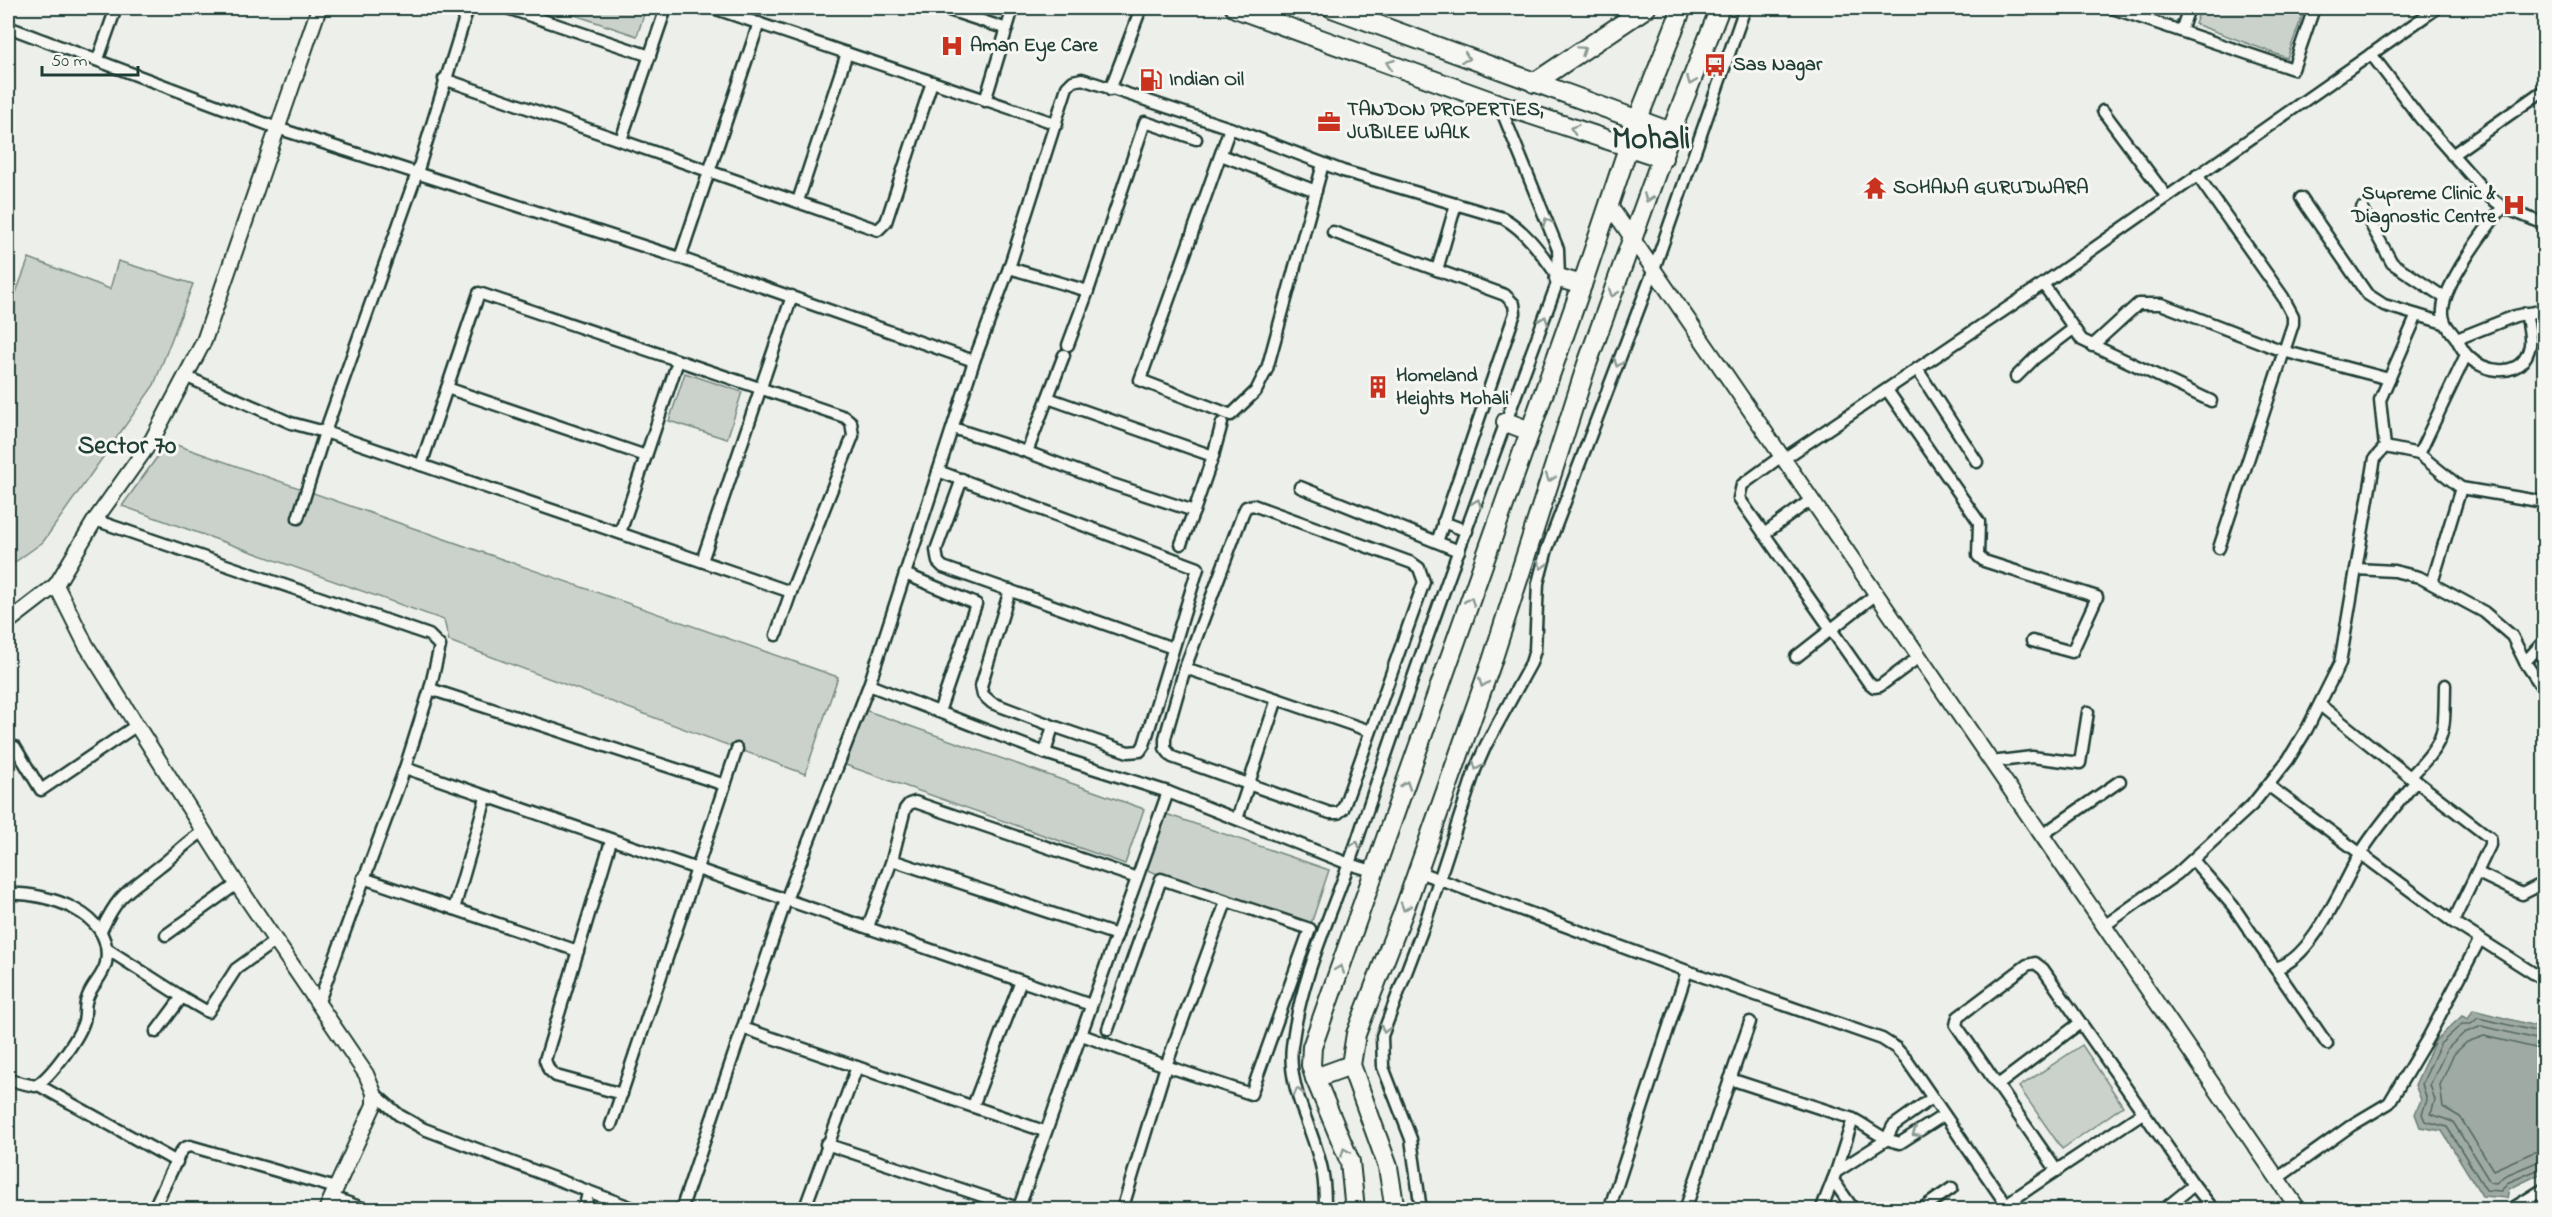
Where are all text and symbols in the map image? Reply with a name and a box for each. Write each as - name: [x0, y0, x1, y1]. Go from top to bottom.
- place label: Aman Eye Care: [970, 32, 1099, 62]
- hospital icon: Aman Eye Care: [939, 33, 965, 59]
- scale bar: [42, 39, 138, 77]
- one-way arrow: [1576, 46, 1586, 58]
- text: 50 m: [51, 49, 88, 75]
- one-way arrow: [1460, 50, 1470, 63]
- place label: Sas Nagar: [1733, 51, 1823, 81]
- bus stop icon: Sas Nagar: [1702, 52, 1728, 78]
- one-way arrow: [1385, 59, 1396, 71]
- place label: Indian Oil: [1169, 66, 1244, 95]
- fuel station icon: Indian Oil: [1138, 67, 1164, 93]
- one-way arrow: [1686, 75, 1698, 86]
- place label: TANDON PROPERTIES, JUBILEE WALK: [1347, 96, 1544, 148]
- office icon: TANDON PROPERTIES, JUBILEE WALK: [1316, 109, 1342, 135]
- district label: Mohali: [1612, 117, 1690, 164]
- one-way arrow: [1569, 124, 1580, 136]
- place label: SOHANA GURUDWARA: [1893, 174, 2089, 203]
- temple icon: SOHANA GURUDWARA: [1862, 175, 1888, 201]
- place label: Supreme Clinic & Diagnostic Centre: [2351, 180, 2497, 233]
- one-way arrow: [1643, 192, 1656, 203]
- hospital icon: Supreme Clinic & Diagnostic Centre: [2501, 192, 2527, 218]
- one-way arrow: [1542, 217, 1554, 228]
- one-way arrow: [1607, 287, 1620, 298]
- one-way arrow: [1536, 315, 1549, 325]
- one-way arrow: [1613, 356, 1625, 367]
- place label: Homeland Heights Mohali: [1396, 362, 1509, 415]
- building icon: Homeland Heights Mohali: [1365, 374, 1391, 400]
- district label: Sector 70: [78, 428, 176, 466]
- one-way arrow: [1545, 472, 1558, 483]
- one-way arrow: [1470, 498, 1482, 509]
- one-way arrow: [1537, 560, 1550, 570]
- one-way arrow: [1462, 596, 1475, 607]
- one-way arrow: [1478, 677, 1491, 688]
- one-way arrow: [1472, 760, 1484, 771]
- one-way arrow: [1398, 780, 1411, 791]
- one-way arrow: [1348, 840, 1361, 851]
- one-way arrow: [1400, 901, 1412, 912]
- one-way arrow: [1333, 964, 1346, 975]
- one-way arrow: [1380, 1023, 1392, 1034]
- one-way arrow: [1293, 1087, 1305, 1098]
- one-way arrow: [1912, 1125, 1922, 1137]
- one-way arrow: [1340, 1148, 1352, 1159]

